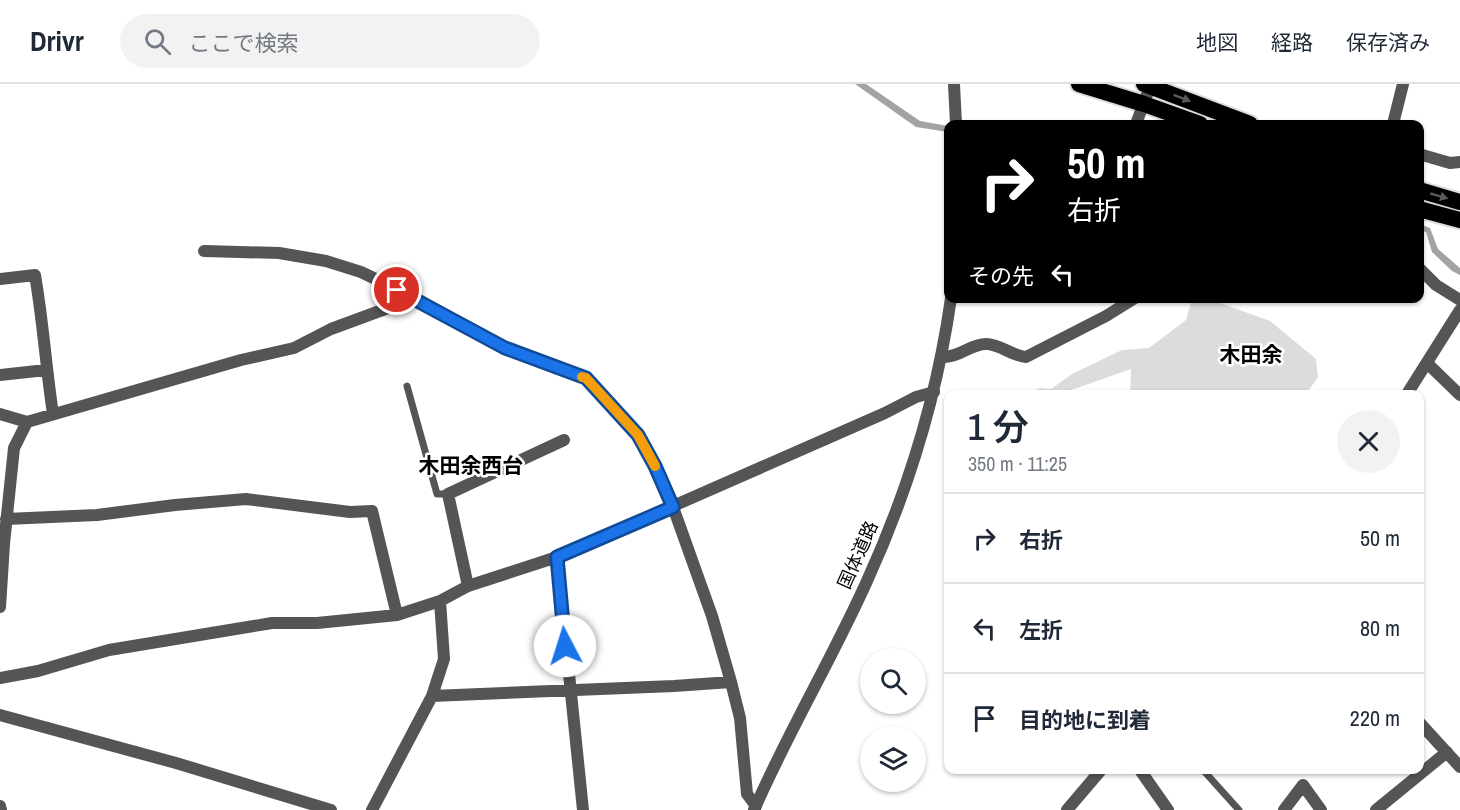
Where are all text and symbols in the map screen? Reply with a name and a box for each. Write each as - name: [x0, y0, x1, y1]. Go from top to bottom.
- search box: [120, 14, 540, 68]
- text: Drivr: [30, 22, 84, 60]
- icon: search: [141, 25, 174, 58]
- text: ここで検索: [189, 28, 299, 58]
- text: 地図: [1196, 28, 1238, 57]
- text: 経路: [1271, 28, 1313, 57]
- text: 保存済み: [1346, 28, 1430, 57]
- one-way arrow: [1174, 94, 1192, 104]
- text: 50 m: [1067, 135, 1146, 191]
- icon: right: [968, 144, 1046, 222]
- text: 右折: [1067, 192, 1121, 228]
- one-way arrow: [1431, 192, 1449, 201]
- icon: left: [1046, 258, 1079, 291]
- text: その先: [968, 261, 1034, 291]
- pin: [371, 264, 422, 315]
- icon: arrive: [380, 273, 413, 306]
- district label: 木田余: [1220, 340, 1283, 369]
- text: 1 分: [968, 403, 1029, 451]
- button: close: [1337, 410, 1400, 473]
- text: 350 m · 11:25: [968, 450, 1067, 477]
- district label: 木田余西台: [419, 451, 524, 480]
- street label: 国体道路: [831, 517, 884, 593]
- icon: right: [968, 522, 1001, 555]
- text: 50 m: [1360, 523, 1400, 553]
- text: 右折: [1019, 525, 1063, 555]
- icon: left: [968, 612, 1001, 645]
- text: 80 m: [1360, 613, 1400, 643]
- position arrow: [533, 614, 597, 678]
- text: 左折: [1019, 615, 1063, 645]
- map controls: [860, 648, 926, 792]
- button: search: [860, 648, 926, 714]
- icon: arrive: [968, 702, 1001, 735]
- text: 220 m: [1350, 703, 1400, 733]
- text: 目的地に到着: [1019, 705, 1151, 735]
- button: layers: [860, 726, 926, 792]

